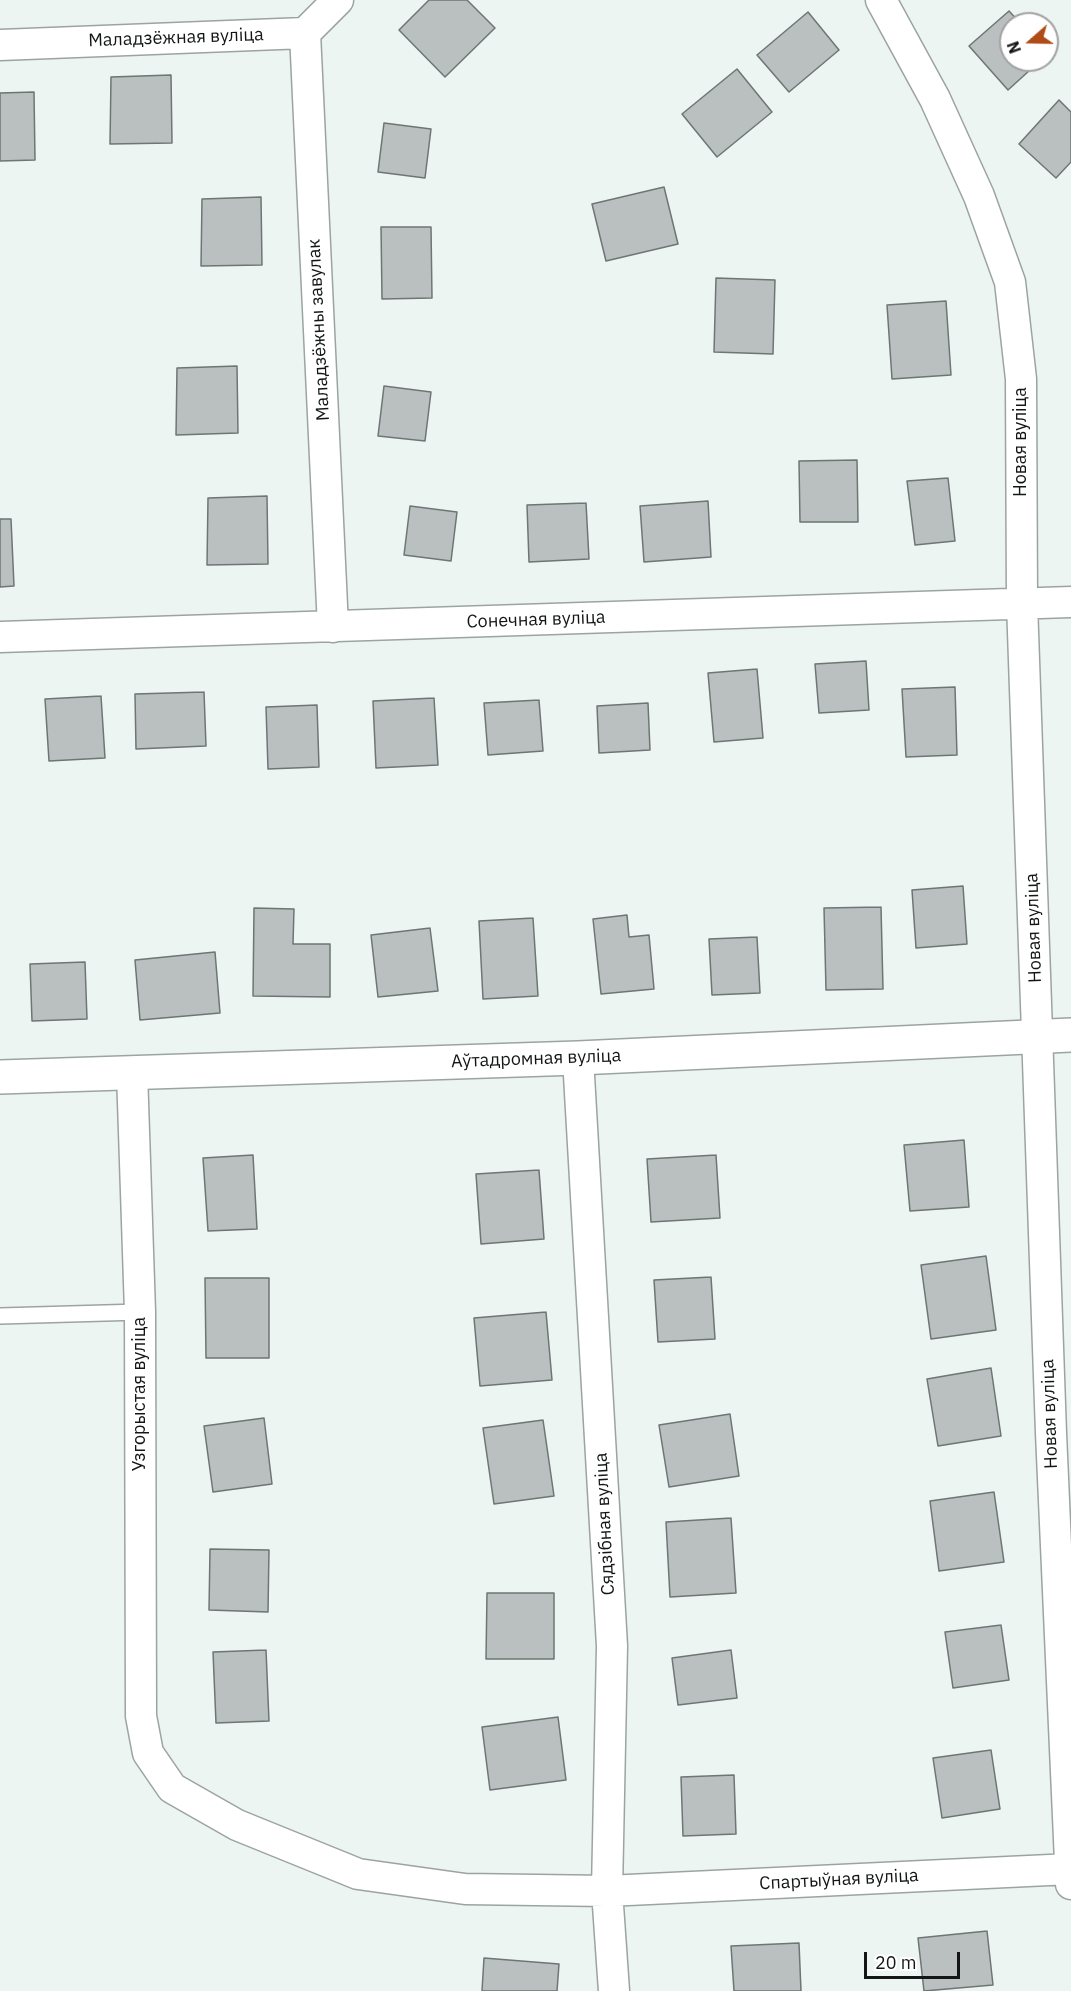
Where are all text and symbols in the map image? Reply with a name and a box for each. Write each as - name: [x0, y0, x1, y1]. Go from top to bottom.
- north arrow: [999, 12, 1059, 72]
- street label: Маладзёжная вуліца: [88, 24, 264, 52]
- text: N: [1003, 39, 1025, 56]
- street label: Маладзёжны завулак: [303, 238, 335, 422]
- street label: Новая вуліца: [1010, 387, 1032, 497]
- street label: Сонечная вуліца: [466, 607, 606, 633]
- street label: Новая вуліца: [1021, 873, 1047, 983]
- street label: Аўтадромная вуліца: [451, 1045, 621, 1073]
- street label: Узгорыстая вуліца: [129, 1317, 151, 1471]
- street label: Новая вуліца: [1037, 1359, 1063, 1469]
- street label: Сядзібная вуліца: [590, 1452, 620, 1596]
- street label: Спартыўная вуліца: [759, 1865, 919, 1895]
- scale bar: [867, 1940, 963, 1978]
- text: 20 m: [875, 1951, 917, 1974]

